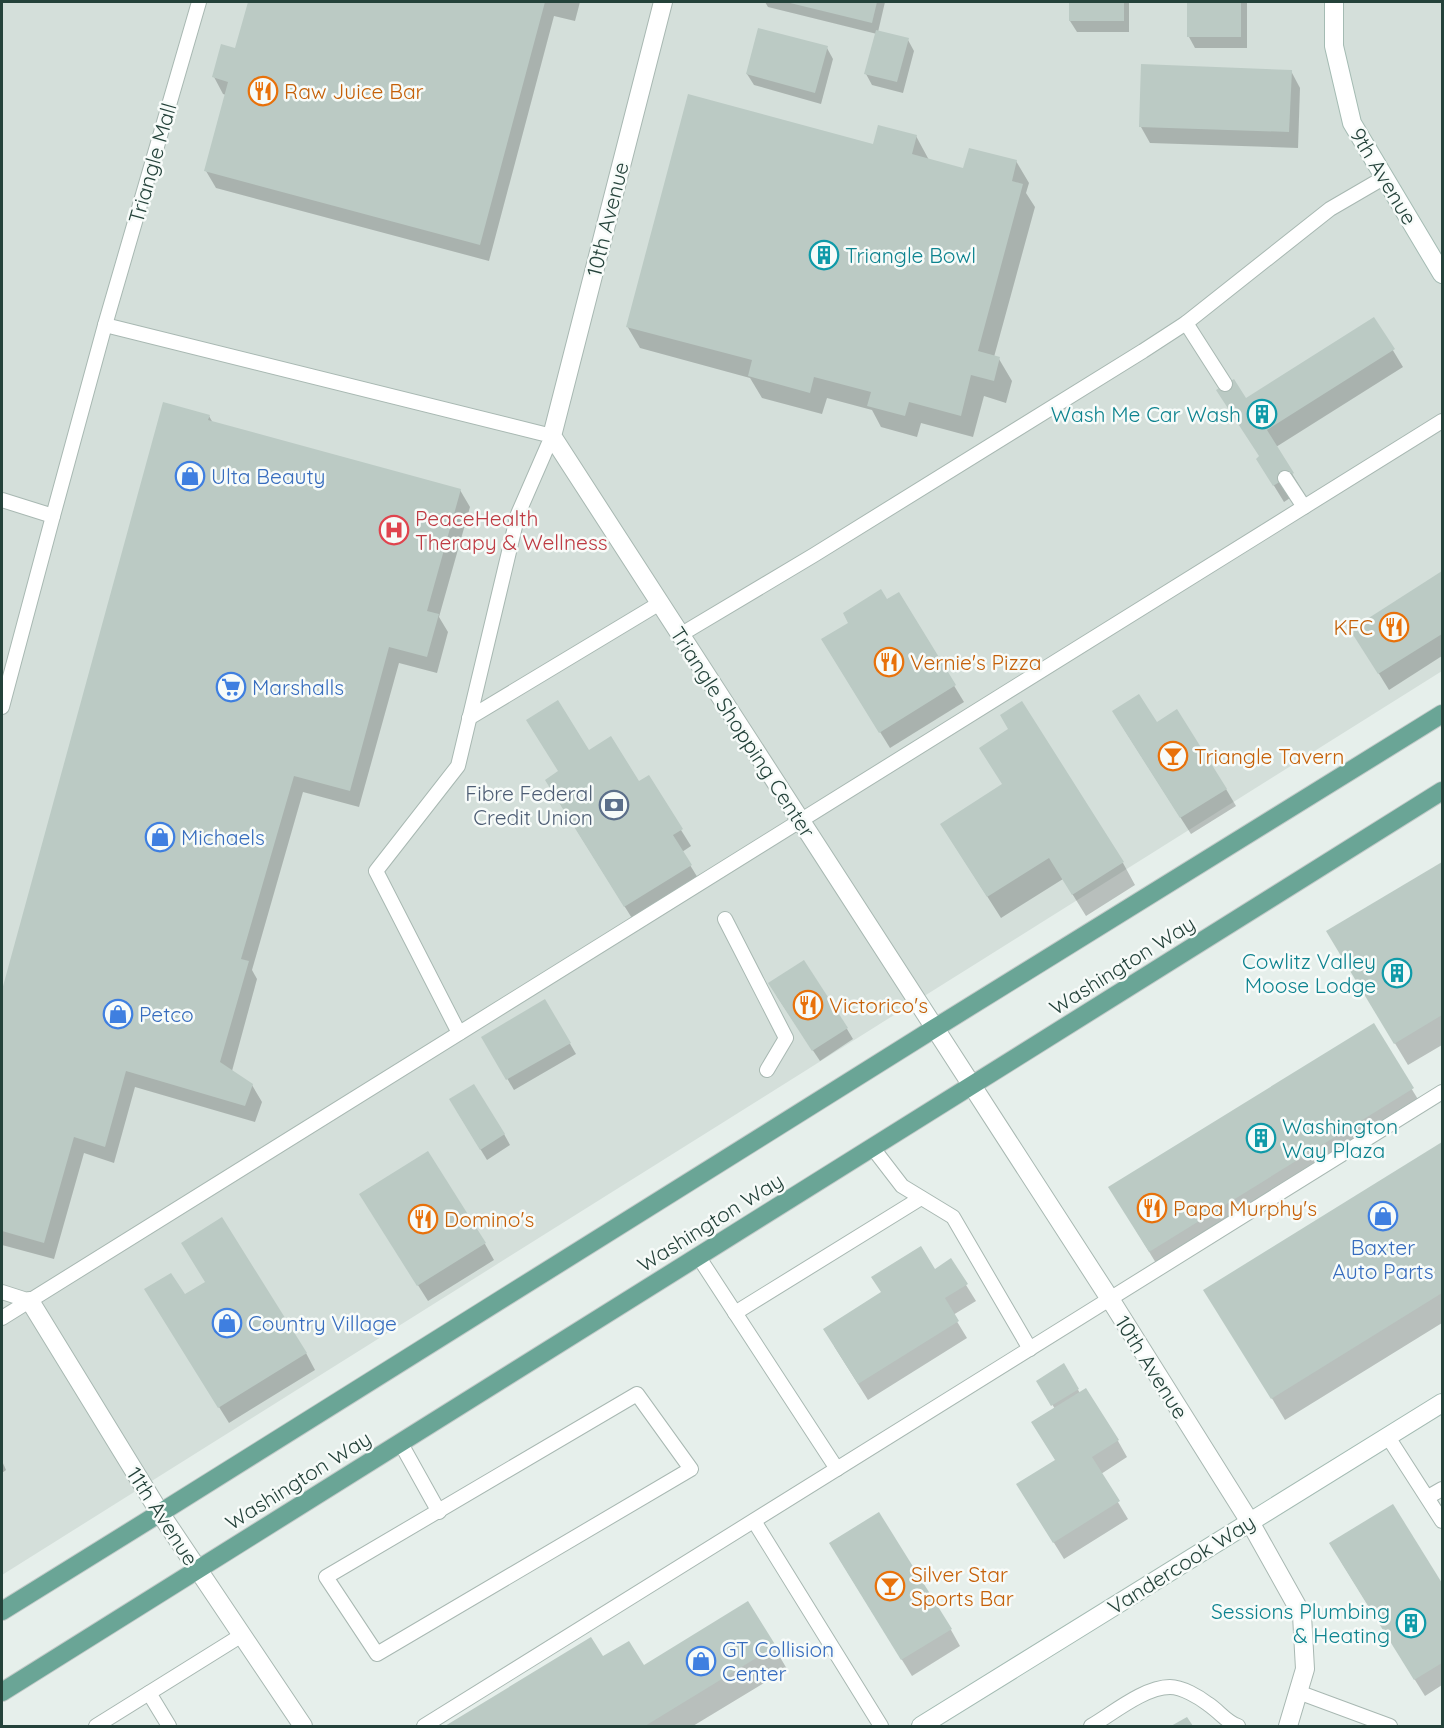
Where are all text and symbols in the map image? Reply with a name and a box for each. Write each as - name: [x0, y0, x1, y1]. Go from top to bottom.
- restaurant icon: Raw Juice Bar: [247, 75, 279, 107]
- place label: Raw Juice Bar: [284, 78, 424, 104]
- street label: Triangle Mall: [122, 100, 182, 226]
- street label: 9th Avenue: [1345, 123, 1423, 229]
- street label: 10th Avenue: [580, 159, 634, 279]
- building icon: Triangle Bowl: [808, 239, 840, 271]
- place label: Triangle Bowl: [845, 242, 976, 268]
- building icon: Wash Me Car Wash: [1246, 398, 1278, 430]
- place label: Wash Me Car Wash: [1051, 401, 1241, 427]
- shop icon: Ulta Beauty: [174, 460, 206, 492]
- place label: Ulta Beauty: [211, 463, 325, 489]
- place label: PeaceHealth Therapy & Wellness: [415, 505, 608, 555]
- hospital icon: PeaceHealth Therapy & Wellness: [378, 514, 410, 546]
- restaurant icon: KFC: [1378, 611, 1410, 643]
- place label: KFC: [1333, 614, 1373, 640]
- street label: Triangle Shopping Center: [665, 622, 821, 842]
- restaurant icon: Vernie's Pizza: [873, 646, 905, 678]
- place label: Vernie's Pizza: [910, 649, 1041, 675]
- supermarket icon: Marshalls: [215, 671, 247, 703]
- place label: Marshalls: [252, 674, 344, 700]
- bar icon: Triangle Tavern: [1157, 740, 1189, 772]
- place label: Triangle Tavern: [1194, 743, 1344, 769]
- place label: Fibre Federal Credit Union: [465, 780, 593, 830]
- bank icon: Fibre Federal Credit Union: [598, 789, 630, 821]
- shop icon: Michaels: [144, 821, 176, 853]
- place label: Michaels: [181, 824, 265, 850]
- street label: Washington Way: [1044, 910, 1200, 1020]
- place label: Cowlitz Valley Moose Lodge: [1242, 948, 1376, 998]
- building icon: Cowlitz Valley Moose Lodge: [1381, 957, 1413, 989]
- restaurant icon: Victorico's: [792, 989, 824, 1021]
- place label: Victorico's: [829, 992, 928, 1018]
- shop icon: Petco: [102, 998, 134, 1030]
- place label: Petco: [139, 1001, 194, 1027]
- place label: Washington Way Plaza: [1282, 1113, 1398, 1163]
- building icon: Washington Way Plaza: [1245, 1122, 1277, 1154]
- street label: Washington Way: [632, 1167, 788, 1277]
- restaurant icon: Papa Murphy's: [1136, 1192, 1168, 1224]
- place label: Papa Murphy's: [1173, 1195, 1317, 1221]
- shop icon: Baxter Auto Parts: [1367, 1200, 1399, 1232]
- restaurant icon: Domino's: [407, 1203, 439, 1235]
- place label: Domino's: [444, 1206, 534, 1232]
- place label: Baxter Auto Parts: [1332, 1234, 1434, 1284]
- shop icon: Country Village: [211, 1307, 243, 1339]
- place label: Country Village: [248, 1310, 397, 1336]
- street label: 10th Avenue: [1110, 1311, 1194, 1423]
- street label: Washington Way: [220, 1425, 376, 1535]
- street label: 11th Avenue: [122, 1462, 204, 1570]
- street label: Vandercook Way: [1103, 1508, 1259, 1620]
- place label: Silver Star Sports Bar: [911, 1561, 1014, 1611]
- bar icon: Silver Star Sports Bar: [874, 1570, 906, 1602]
- place label: Sessions Plumbing & Heating: [1211, 1598, 1390, 1648]
- building icon: Sessions Plumbing & Heating: [1395, 1607, 1427, 1639]
- place label: GT Collision Center: [722, 1636, 834, 1686]
- shop icon: GT Collision Center: [685, 1645, 717, 1677]

